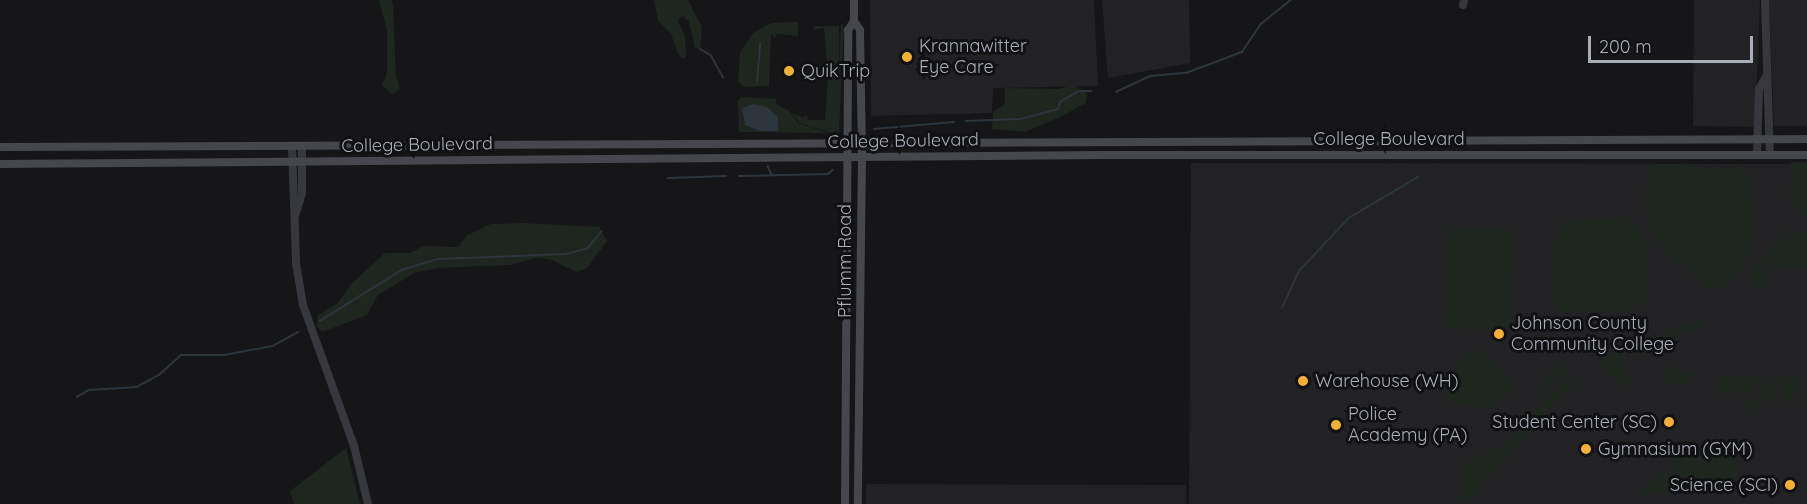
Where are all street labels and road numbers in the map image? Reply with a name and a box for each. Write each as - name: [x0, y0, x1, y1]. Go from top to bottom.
- street label: College Boulevard: [1313, 128, 1465, 150]
- street label: College Boulevard: [827, 129, 979, 153]
- street label: College Boulevard: [341, 133, 493, 157]
- street label: Pflumm Road: [834, 204, 856, 318]

